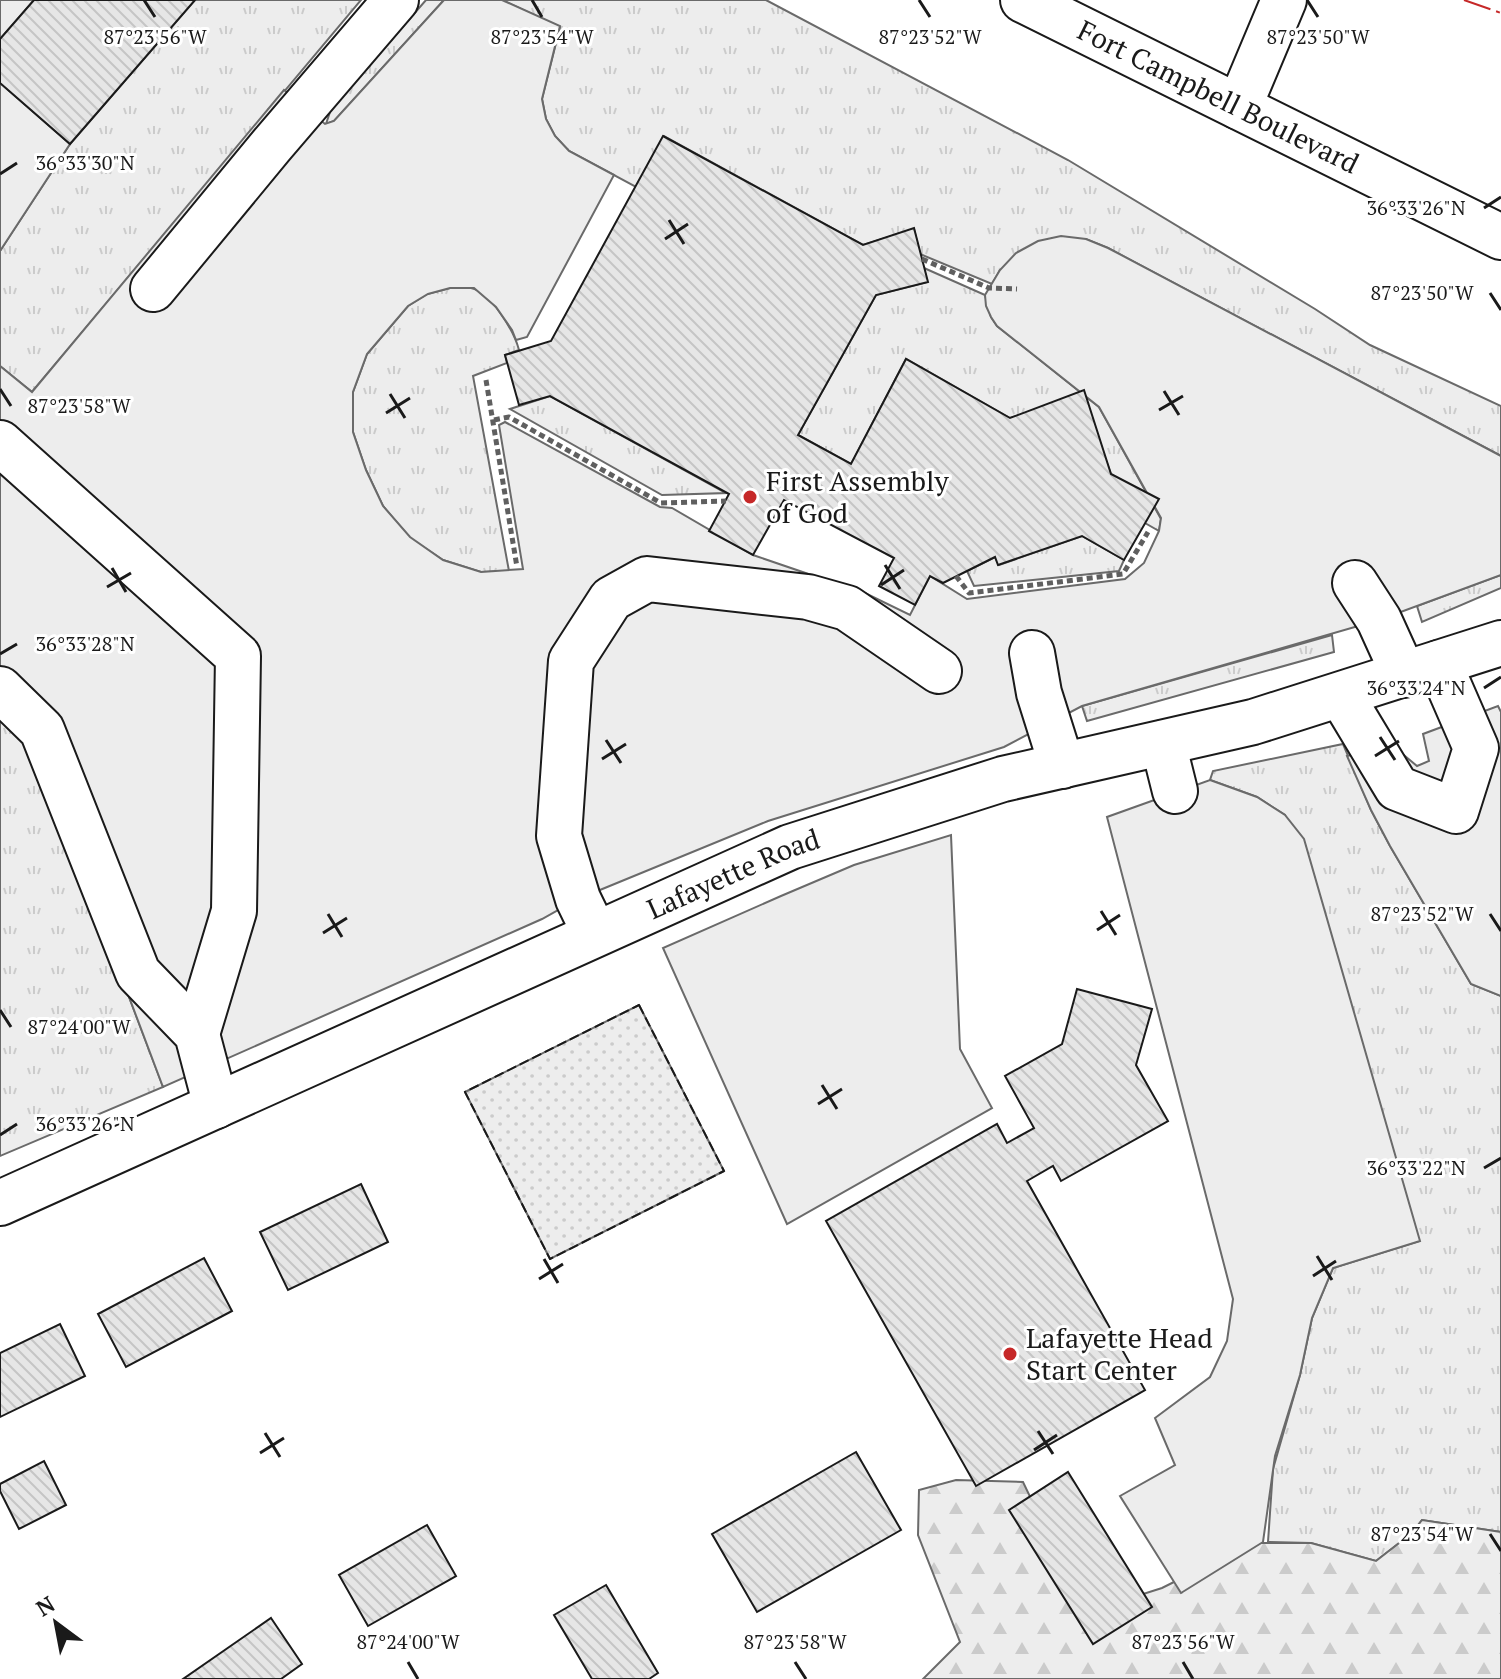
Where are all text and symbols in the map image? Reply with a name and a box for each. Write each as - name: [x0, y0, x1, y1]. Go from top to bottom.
- street label: Fort Campbell Boulevard: [1072, 11, 1365, 182]
- text: 87°23'56"W: [103, 23, 207, 50]
- text: 87°23'54"W: [490, 23, 594, 50]
- text: 87°23'52"W: [878, 23, 982, 50]
- text: 87°23'50"W: [1266, 23, 1370, 50]
- text: 36°33'30"N: [35, 149, 135, 176]
- text: 36°33'26"N: [1366, 194, 1466, 221]
- text: 87°23'50"W: [1370, 279, 1474, 306]
- text: 87°23'58"W: [27, 392, 131, 419]
- place label: First Assembly of God: [766, 462, 950, 531]
- marker: First Assembly of God: [741, 488, 759, 506]
- text: 36°33'28"N: [35, 630, 135, 657]
- text: 36°33'24"N: [1366, 674, 1466, 701]
- street label: Lafayette Road: [641, 820, 824, 927]
- text: 87°23'52"W: [1370, 900, 1474, 927]
- text: 87°24'00"W: [27, 1013, 131, 1040]
- text: 36°33'26"N: [35, 1110, 135, 1137]
- text: 36°33'22"N: [1366, 1154, 1466, 1181]
- place label: Lafayette Head Start Center: [1026, 1319, 1213, 1388]
- marker: Lafayette Head Start Center: [1001, 1345, 1019, 1363]
- text: 87°23'54"W: [1370, 1520, 1474, 1547]
- north arrow: [16, 1583, 96, 1663]
- text: N: [30, 1589, 60, 1622]
- text: 87°24'00"W: [356, 1628, 460, 1655]
- text: 87°23'58"W: [743, 1628, 847, 1655]
- text: 87°23'56"W: [1131, 1628, 1235, 1655]

